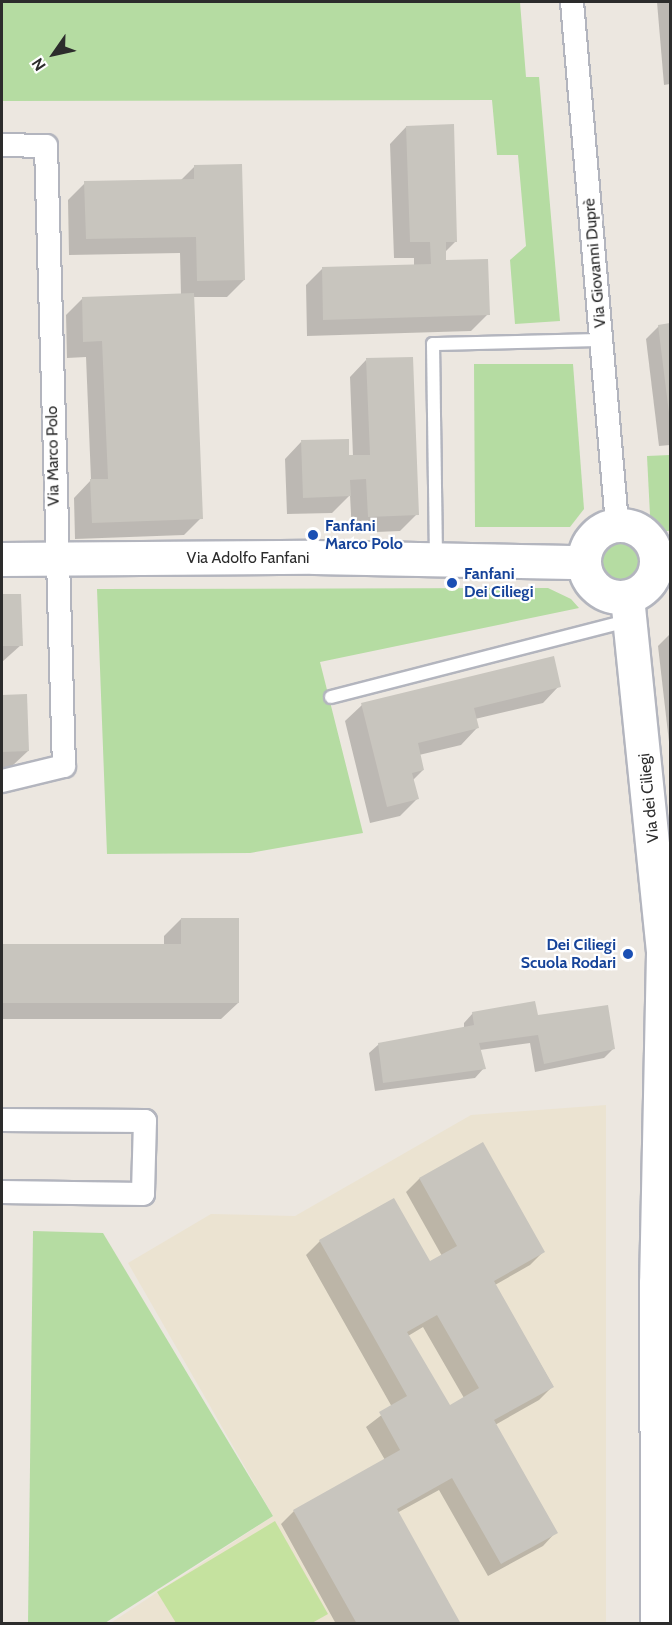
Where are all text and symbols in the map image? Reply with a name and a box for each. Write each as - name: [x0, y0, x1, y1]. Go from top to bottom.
- north arrow: [24, 24, 84, 84]
- text: N: [28, 54, 50, 74]
- street label: Via Giovanni Duprè: [580, 197, 610, 329]
- street label: Via Marco Polo: [43, 406, 63, 506]
- place label: Fanfani Marco Polo: [325, 516, 403, 554]
- marker: Fanfani Marco Polo: [306, 528, 320, 542]
- street label: Via Adolfo Fanfani: [186, 548, 310, 568]
- place label: Fanfani Dei Ciliegi: [464, 564, 534, 602]
- marker: Fanfani Dei Ciliegi: [445, 576, 459, 590]
- street label: Via dei Ciliegi: [635, 752, 663, 844]
- place label: Dei Ciliegi Scuola Rodari: [521, 935, 616, 973]
- marker: Dei Ciliegi Scuola Rodari: [621, 947, 635, 961]

